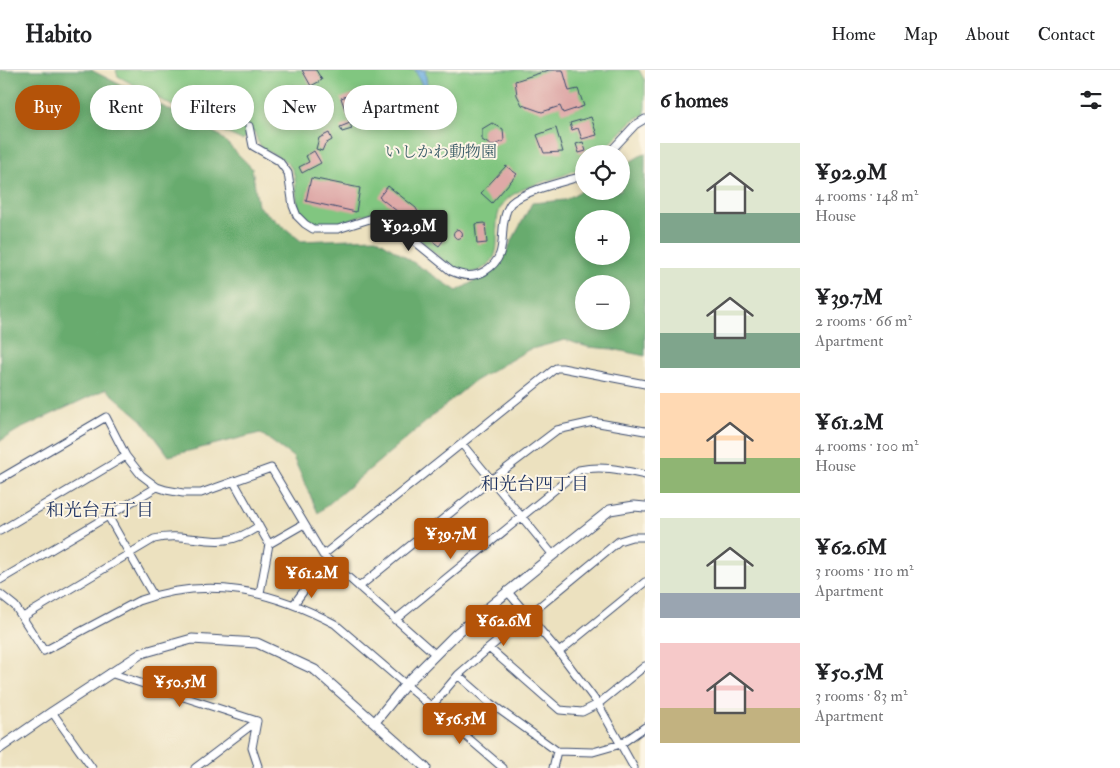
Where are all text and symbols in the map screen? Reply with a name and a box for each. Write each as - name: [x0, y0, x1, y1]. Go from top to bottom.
- text: Habito: [25, 19, 92, 50]
- text: Home: [831, 23, 876, 46]
- text: Map: [904, 23, 938, 46]
- text: About: [966, 23, 1010, 46]
- text: Contact: [1038, 23, 1095, 46]
- chip: Buy: [15, 85, 80, 130]
- chip: Rent: [90, 85, 161, 130]
- chip: Filters: [171, 85, 254, 130]
- chip: New: [264, 85, 334, 130]
- chip: Apartment: [344, 85, 457, 130]
- icon: filters: [1077, 86, 1105, 114]
- text: 6 homes: [660, 87, 728, 114]
- park label: いしかわ動物園: [385, 142, 497, 162]
- map controls: [575, 145, 630, 330]
- button: locate: [575, 145, 630, 200]
- text: ¥92.9M: [815, 159, 887, 186]
- icon: home: [700, 163, 760, 223]
- text: 4 rooms · 148 m²: [815, 186, 918, 206]
- text: House: [815, 206, 856, 226]
- pin: ¥92.9M: [368, 210, 450, 252]
- button: +: [575, 210, 630, 265]
- text: ¥92.9M: [381, 216, 437, 236]
- button: −: [575, 275, 630, 330]
- text: ¥39.7M: [815, 284, 883, 311]
- icon: home: [700, 288, 760, 348]
- text: 2 rooms · 66 m²: [815, 311, 912, 331]
- text: Apartment: [815, 331, 883, 351]
- text: ¥61.2M: [815, 409, 884, 436]
- icon: home: [700, 413, 760, 473]
- text: 4 rooms · 100 m²: [815, 436, 918, 456]
- text: House: [815, 456, 856, 476]
- district label: 和光台四丁目: [481, 473, 589, 496]
- district label: 和光台五丁目: [46, 499, 154, 522]
- pin: ¥39.7M: [410, 518, 492, 560]
- text: ¥39.7M: [425, 524, 477, 544]
- text: ¥62.6M: [815, 534, 887, 561]
- icon: home: [700, 538, 760, 598]
- pin: ¥61.2M: [271, 556, 353, 599]
- text: 3 rooms · 110 m²: [815, 561, 913, 581]
- text: ¥61.2M: [286, 563, 338, 583]
- text: Apartment: [815, 581, 883, 601]
- pin: ¥62.6M: [463, 604, 545, 647]
- text: ¥62.6M: [477, 611, 531, 631]
- text: ¥50.5M: [815, 659, 884, 686]
- icon: home: [700, 663, 760, 723]
- pin: ¥50.5M: [139, 666, 221, 708]
- text: ¥50.5M: [154, 672, 206, 692]
- text: 3 rooms · 83 m²: [815, 686, 908, 706]
- pin: ¥56.5M: [419, 702, 501, 745]
- text: Apartment: [815, 706, 883, 726]
- text: ¥56.5M: [434, 709, 486, 729]

